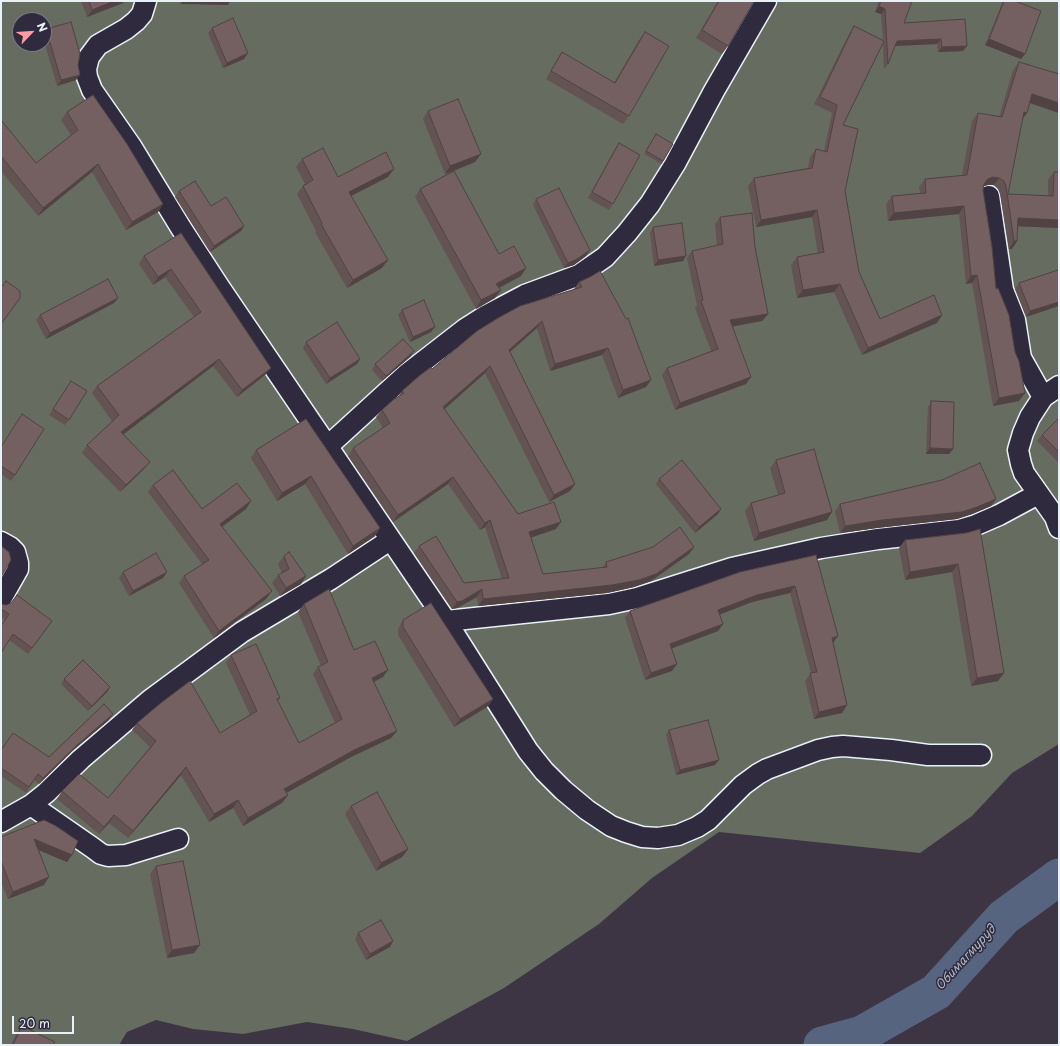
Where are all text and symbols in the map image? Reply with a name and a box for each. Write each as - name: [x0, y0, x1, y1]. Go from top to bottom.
- north arrow: [12, 12, 52, 52]
- text: N: [33, 20, 52, 35]
- water label: Обимагмуруд: [933, 923, 999, 993]
- scale bar: [14, 1008, 76, 1034]
- text: 20 m: [19, 1014, 50, 1032]

